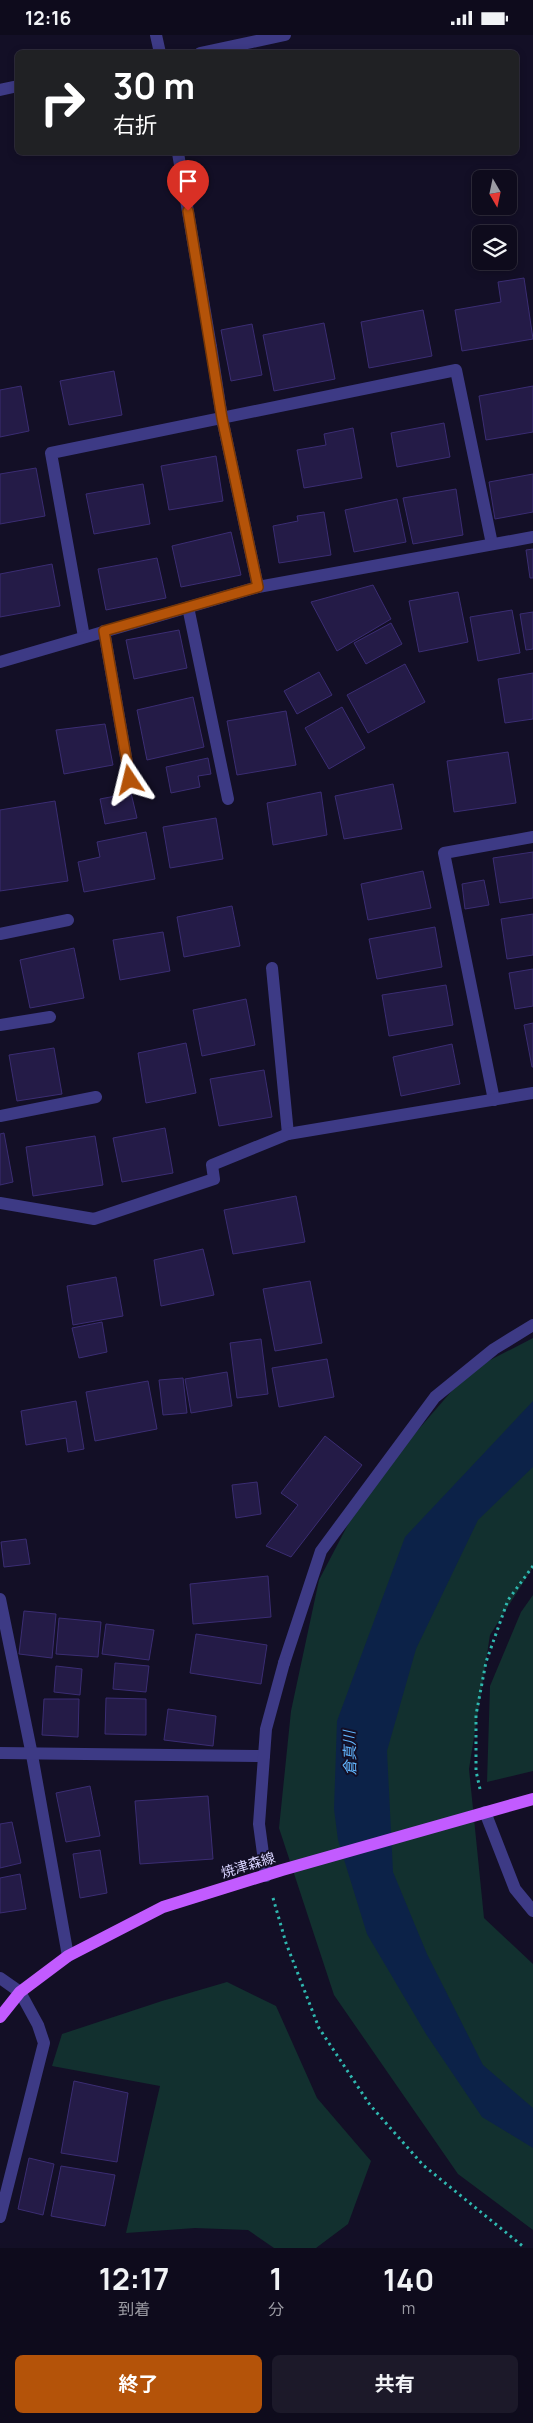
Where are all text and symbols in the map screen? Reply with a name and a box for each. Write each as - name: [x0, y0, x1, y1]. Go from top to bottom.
- text: 12:16: [25, 5, 71, 31]
- text: 30 m: [113, 62, 195, 110]
- icon: right: [30, 70, 95, 135]
- text: 右折: [113, 110, 157, 140]
- pin: [167, 160, 209, 211]
- icon: arrive: [174, 167, 202, 195]
- north arrow: [472, 170, 518, 215]
- map controls: [472, 170, 517, 270]
- button: layers: [472, 225, 517, 270]
- position arrow: [103, 753, 155, 805]
- water label: 倉真川: [339, 1728, 360, 1776]
- street label: 焼津森線: [218, 1847, 277, 1882]
- text: 12:17: [99, 2258, 169, 2299]
- text: 1: [270, 2258, 283, 2299]
- text: 140: [383, 2259, 434, 2300]
- text: m: [402, 2297, 415, 2319]
- text: 到着: [118, 2298, 150, 2320]
- text: 分: [268, 2298, 284, 2320]
- button: 終了: [15, 2355, 262, 2413]
- button: 共有: [272, 2355, 518, 2413]

